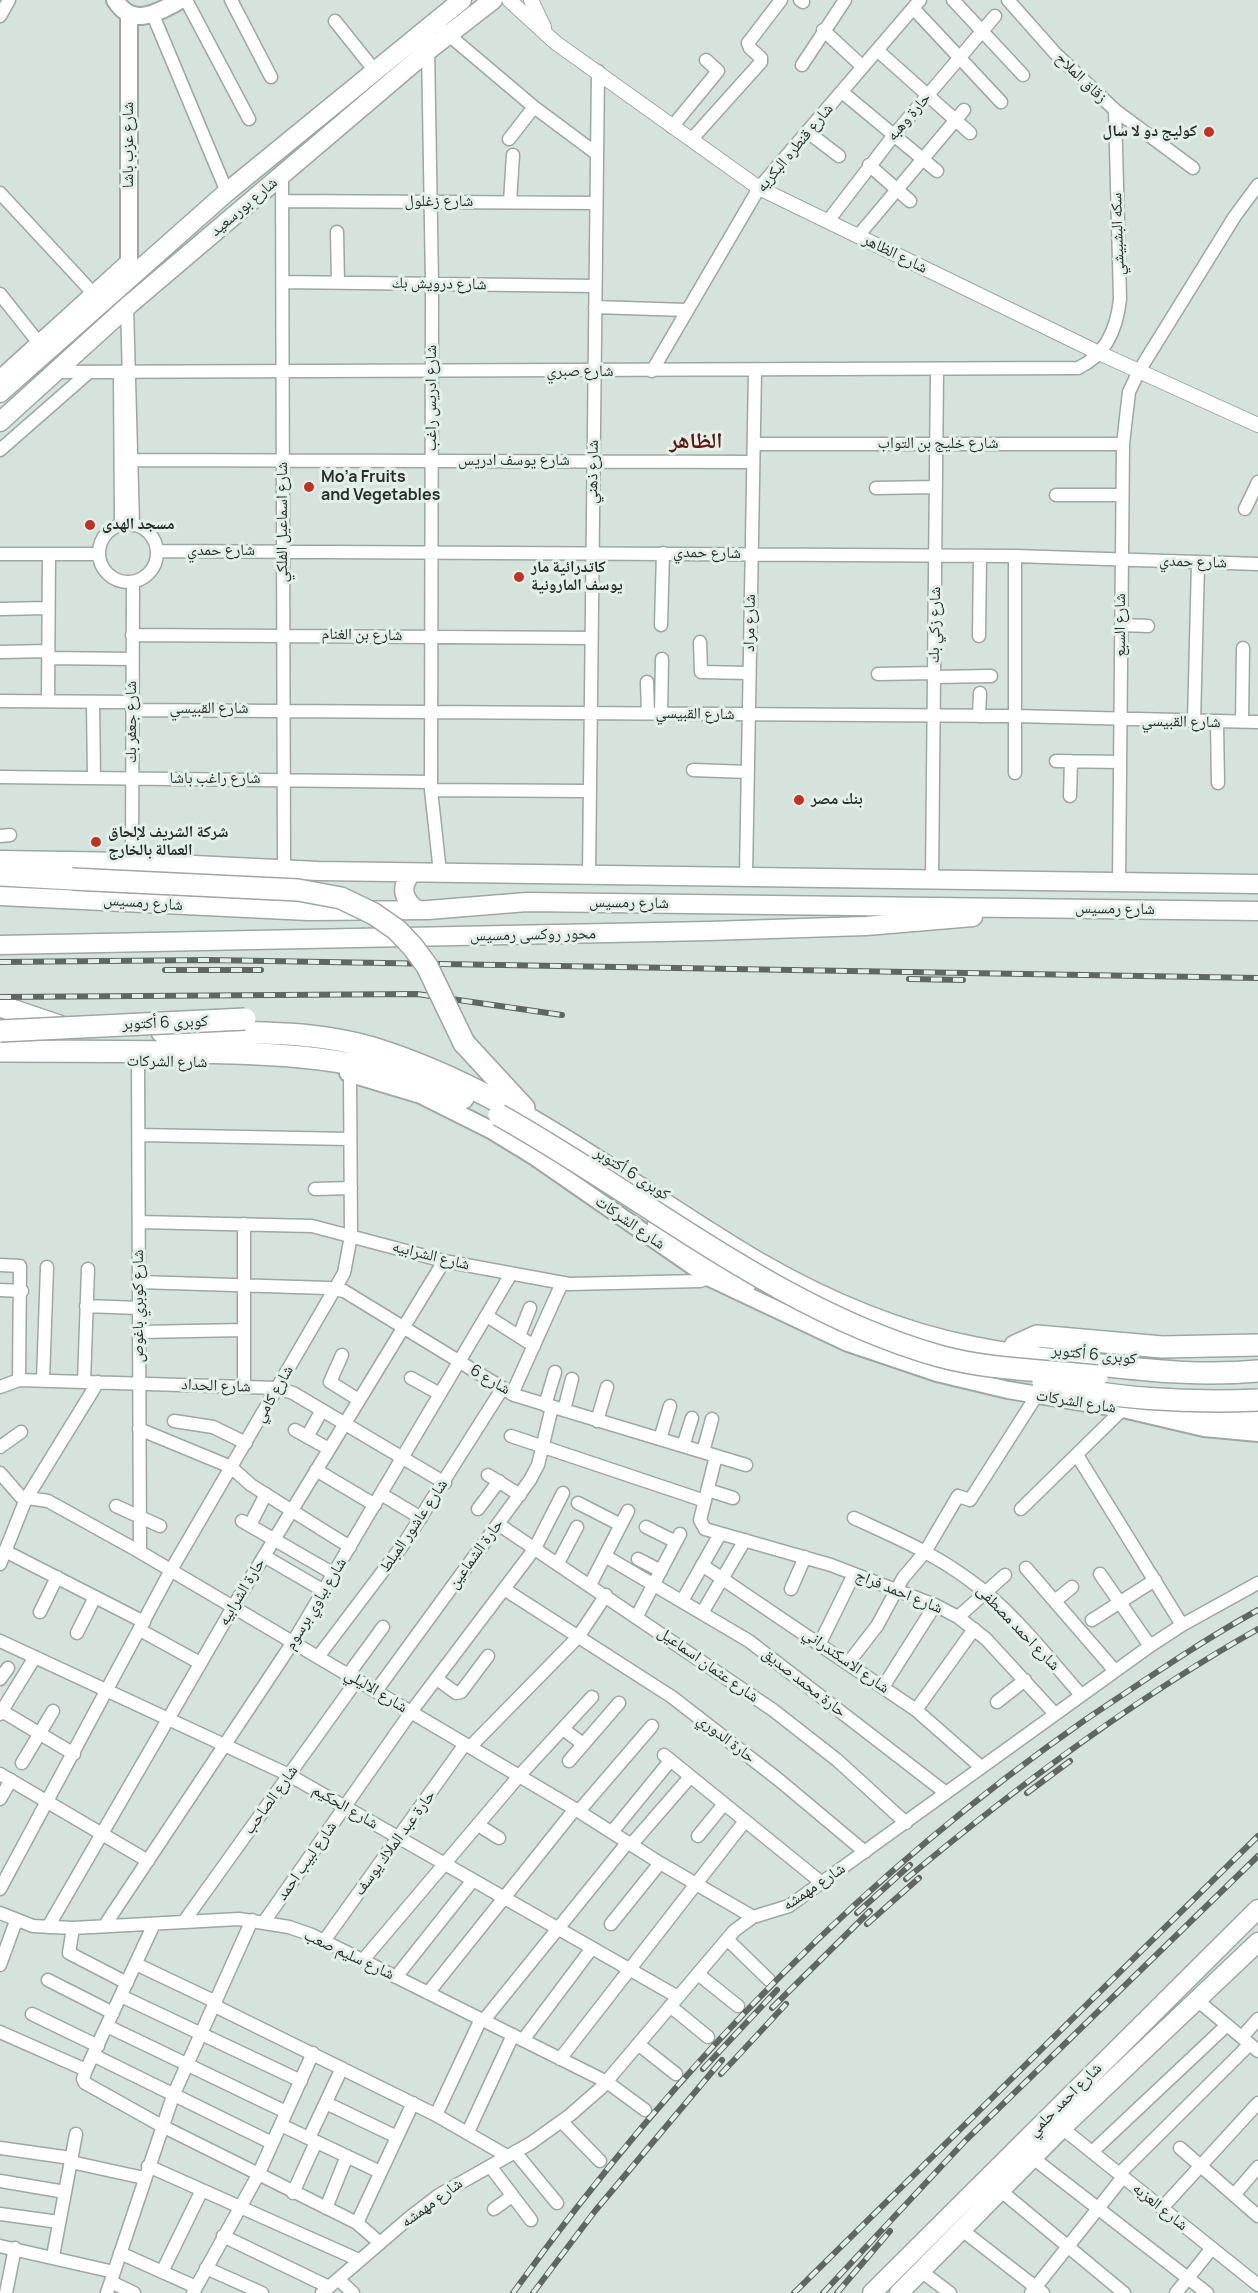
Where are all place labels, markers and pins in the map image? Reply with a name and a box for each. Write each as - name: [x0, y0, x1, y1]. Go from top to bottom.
- place label: كوليج دو لا سال: [1102, 122, 1197, 142]
- marker: كوليج دو لا سال: [1202, 125, 1216, 139]
- place label: Mo’a Fruits and Vegetables: [321, 468, 440, 506]
- marker: Mo’a Fruits and Vegetables: [302, 480, 316, 494]
- place label: مسجد الهدى: [102, 515, 174, 535]
- marker: مسجد الهدى: [83, 518, 97, 532]
- place label: كاتدرائية مار يوسف المارونية: [531, 558, 623, 596]
- marker: كاتدرائية مار يوسف المارونية: [512, 570, 526, 584]
- place label: بنك مصر: [811, 790, 863, 810]
- marker: بنك مصر: [792, 793, 806, 807]
- place label: شركة الشريف لإلحاق العمالة بالخارج: [108, 823, 229, 861]
- marker: شركة الشريف لإلحاق العمالة بالخارج: [89, 835, 103, 849]

